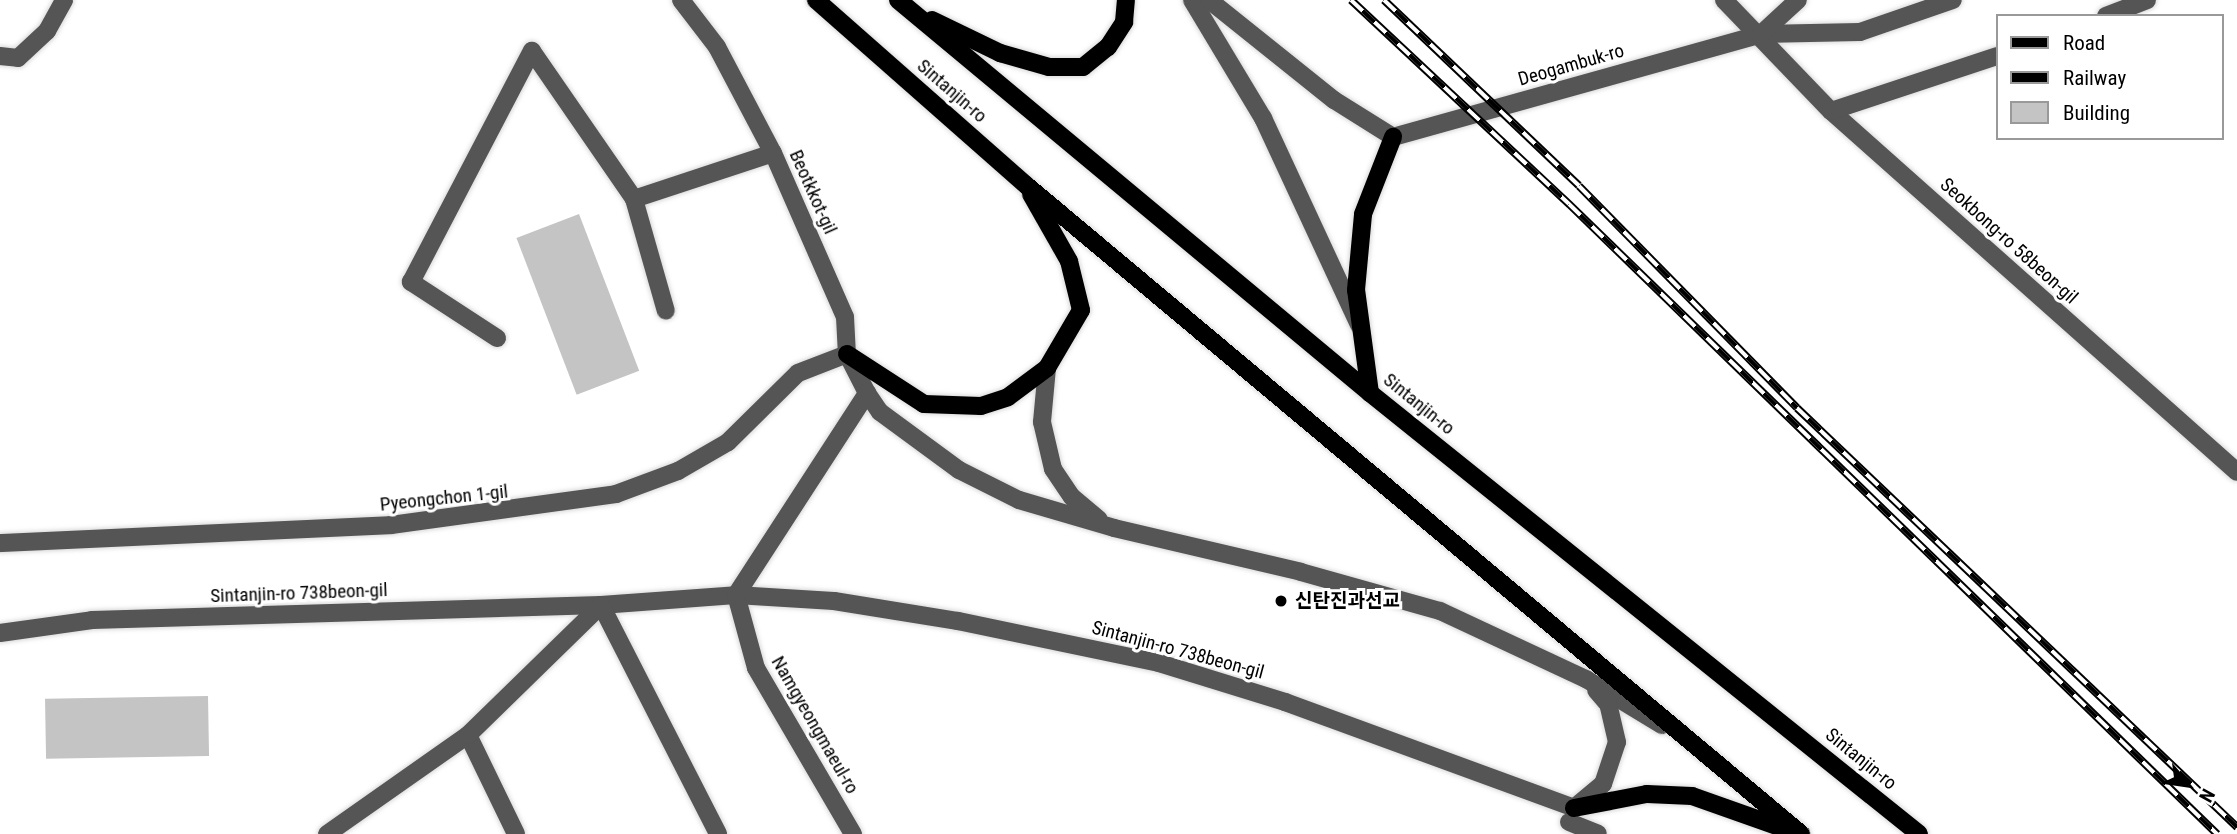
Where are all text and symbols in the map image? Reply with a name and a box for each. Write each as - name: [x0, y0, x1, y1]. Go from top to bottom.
- legend: [1996, 14, 2223, 140]
- text: Road: [2063, 31, 2105, 55]
- street label: Deogambuk-ro: [1515, 39, 1627, 91]
- street label: Sintanjin-ro: [912, 55, 992, 127]
- text: Railway: [2063, 66, 2126, 90]
- text: Building: [2063, 101, 2130, 125]
- street label: Beotkkot-gil: [784, 146, 842, 238]
- street label: Seokbong-ro 58beon-gil: [1936, 173, 2082, 309]
- street label: Sintanjin-ro: [1379, 368, 1459, 440]
- street label: Pyeongchon 1-gil: [379, 480, 509, 516]
- street label: Sintanjin-ro 738beon-gil: [210, 579, 388, 607]
- place label: 신탄진과선교: [1295, 590, 1400, 612]
- marker: 신탄진과선교: [1273, 593, 1289, 609]
- street label: Sintanjin-ro 738beon-gil: [1089, 616, 1267, 684]
- street label: Namgyeongmaeul-ro: [766, 652, 864, 798]
- street label: Sintanjin-ro: [1821, 723, 1901, 795]
- north arrow: [2153, 750, 2223, 820]
- text: N: [2194, 785, 2220, 806]

